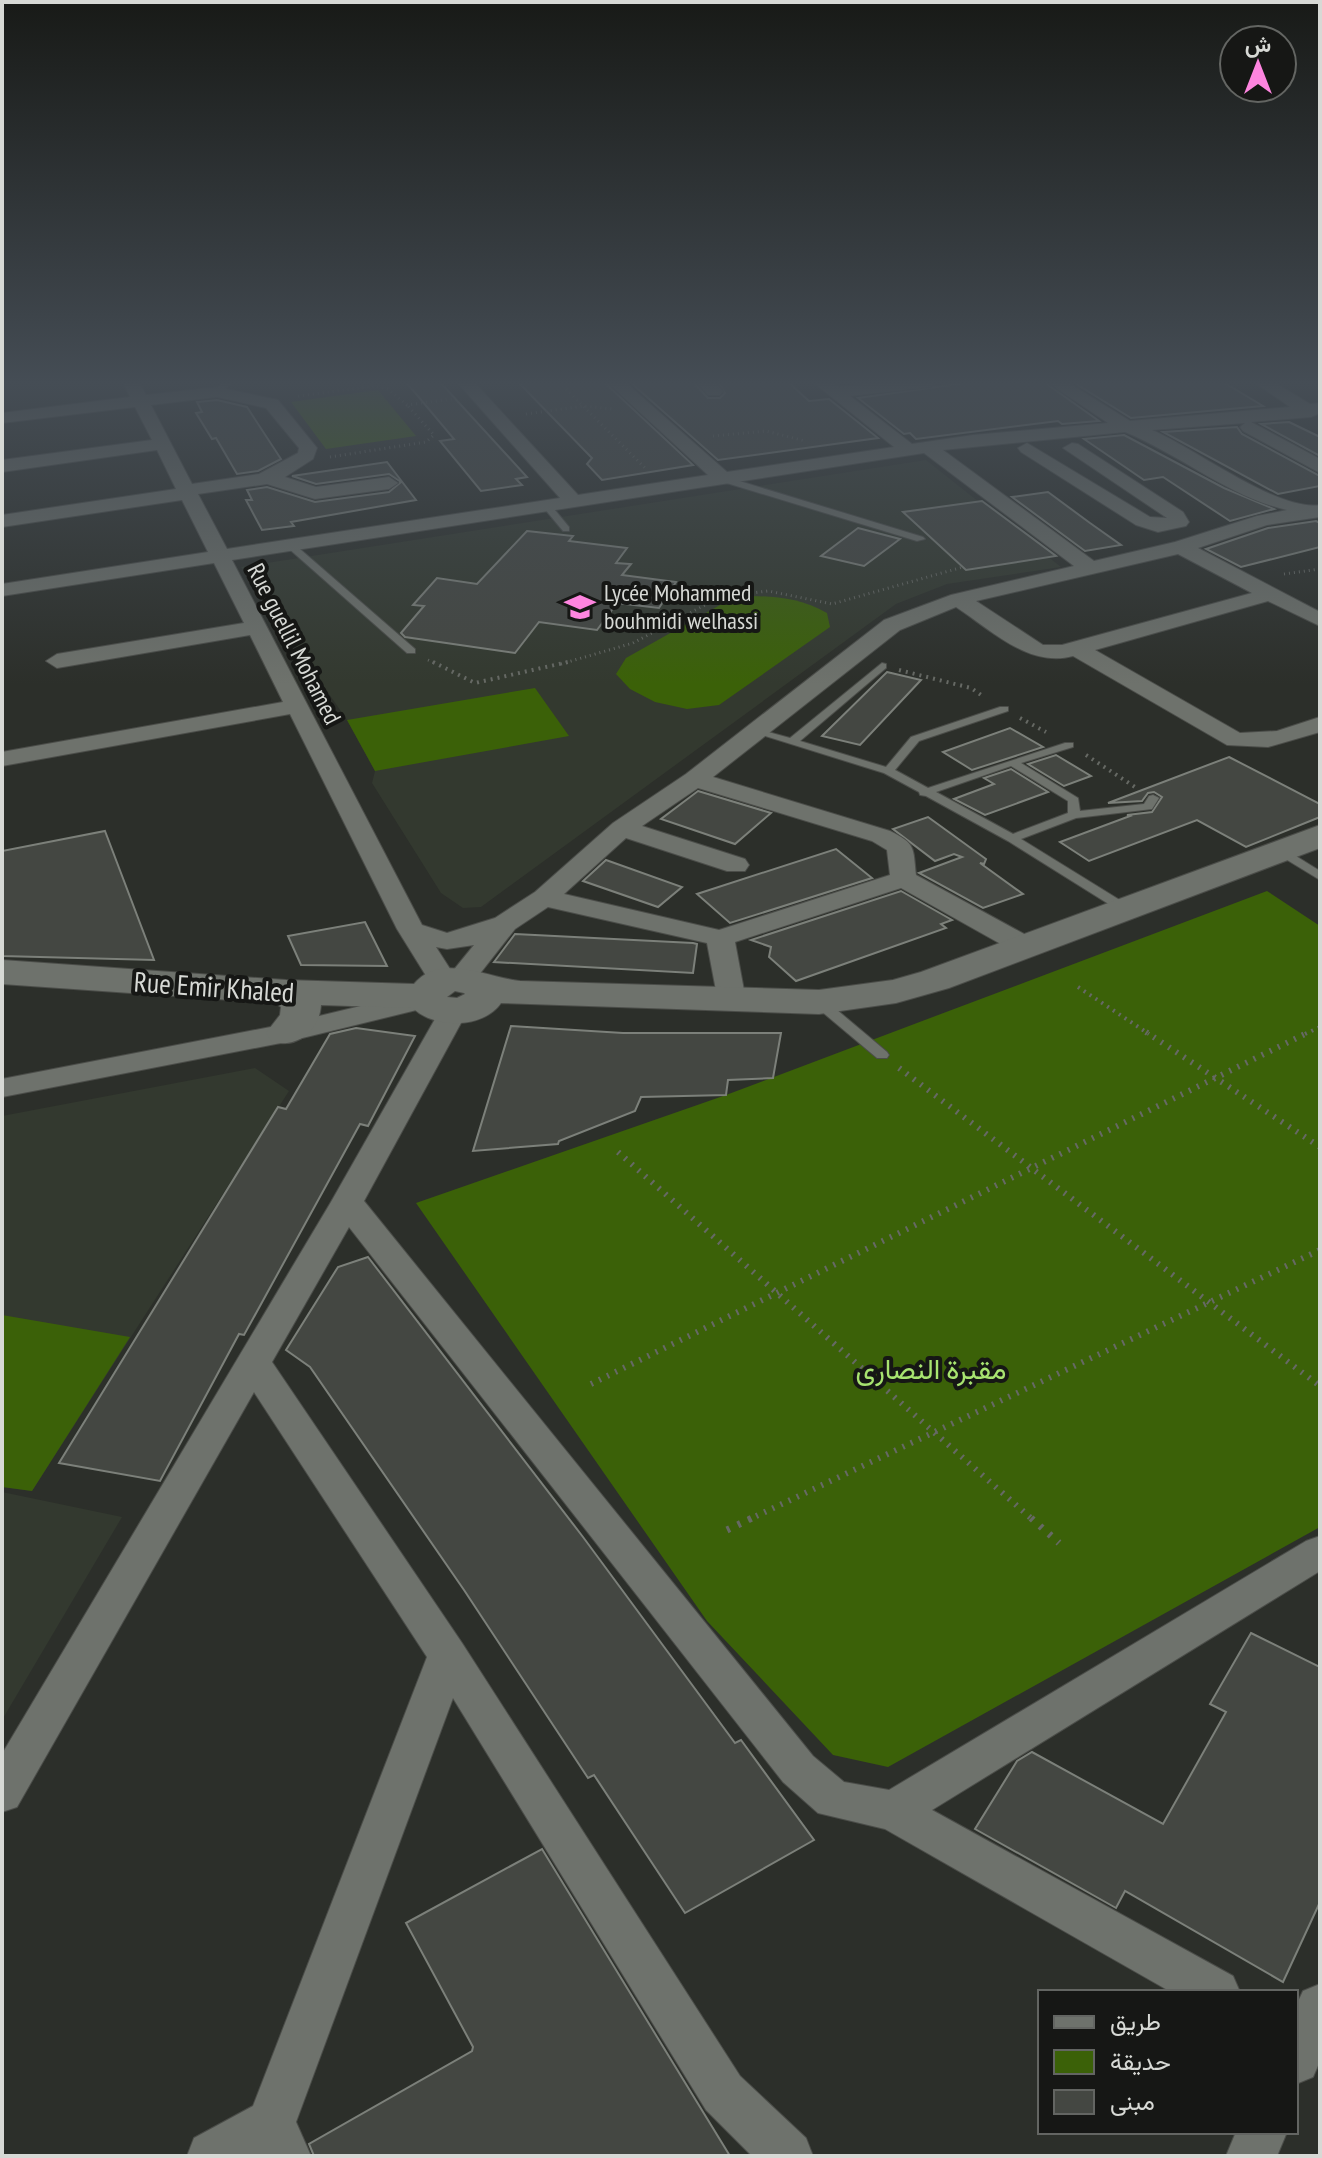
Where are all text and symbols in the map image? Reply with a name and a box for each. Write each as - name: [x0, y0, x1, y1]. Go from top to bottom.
- north arrow: [1218, 24, 1298, 104]
- text: ش: [1245, 30, 1271, 58]
- street label: Rue guellil Mohamed: [241, 558, 348, 729]
- place label: Lycée Mohammed bouhmidi welhassi: [604, 577, 758, 636]
- school or university icon: Lycée Mohammed bouhmidi welhassi: [563, 590, 597, 624]
- street label: Rue Emir Khaled: [133, 962, 295, 1011]
- park label: مقبرة النصارى: [856, 1350, 1006, 1387]
- legend: [1038, 1990, 1298, 2134]
- text: طريق: [1110, 2006, 1161, 2037]
- text: حديقة: [1110, 2046, 1171, 2077]
- text: مبنى: [1110, 2086, 1155, 2117]

